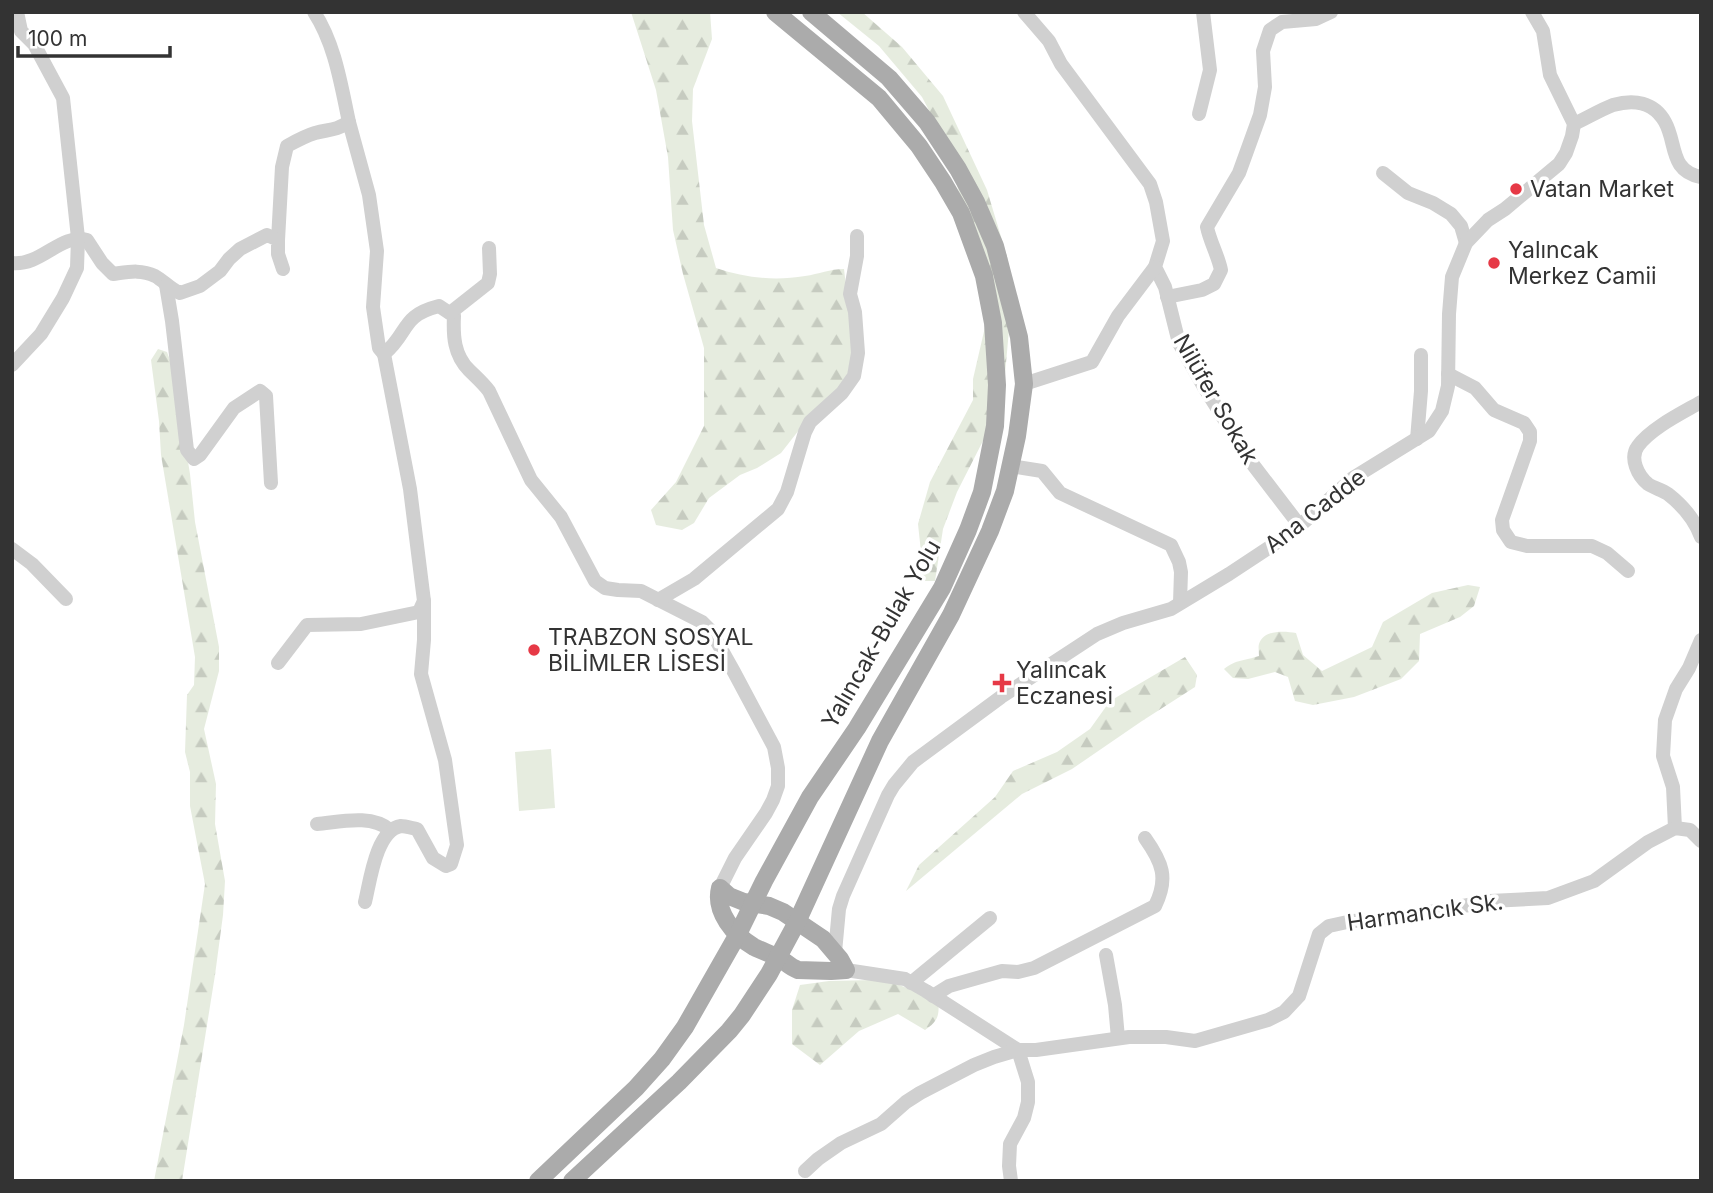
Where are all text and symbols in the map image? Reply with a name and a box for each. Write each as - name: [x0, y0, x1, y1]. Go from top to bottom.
- scale bar: [18, 14, 170, 58]
- text: 100 m: [28, 26, 87, 51]
- place label: Vatan Market: [1530, 175, 1674, 203]
- marker: Vatan Market: [1508, 181, 1524, 197]
- place label: Yalıncak Merkez Camii: [1508, 236, 1657, 290]
- marker: Yalıncak Merkez Camii: [1486, 255, 1502, 271]
- street label: Nilüfer Sokak: [1168, 329, 1265, 469]
- street label: Ana Cadde: [1259, 463, 1371, 559]
- street label: Yalıncak-Bulak Yolu: [816, 535, 946, 733]
- place label: TRABZON SOSYAL BİLİMLER LİSESİ: [548, 623, 754, 677]
- marker: TRABZON SOSYAL BİLİMLER LİSESİ: [526, 642, 542, 658]
- place label: Yalıncak Eczanesi: [1016, 656, 1113, 710]
- marker: Yalıncak Eczanesi: [994, 675, 1010, 691]
- street label: Harmancık Sk.: [1345, 887, 1505, 937]

